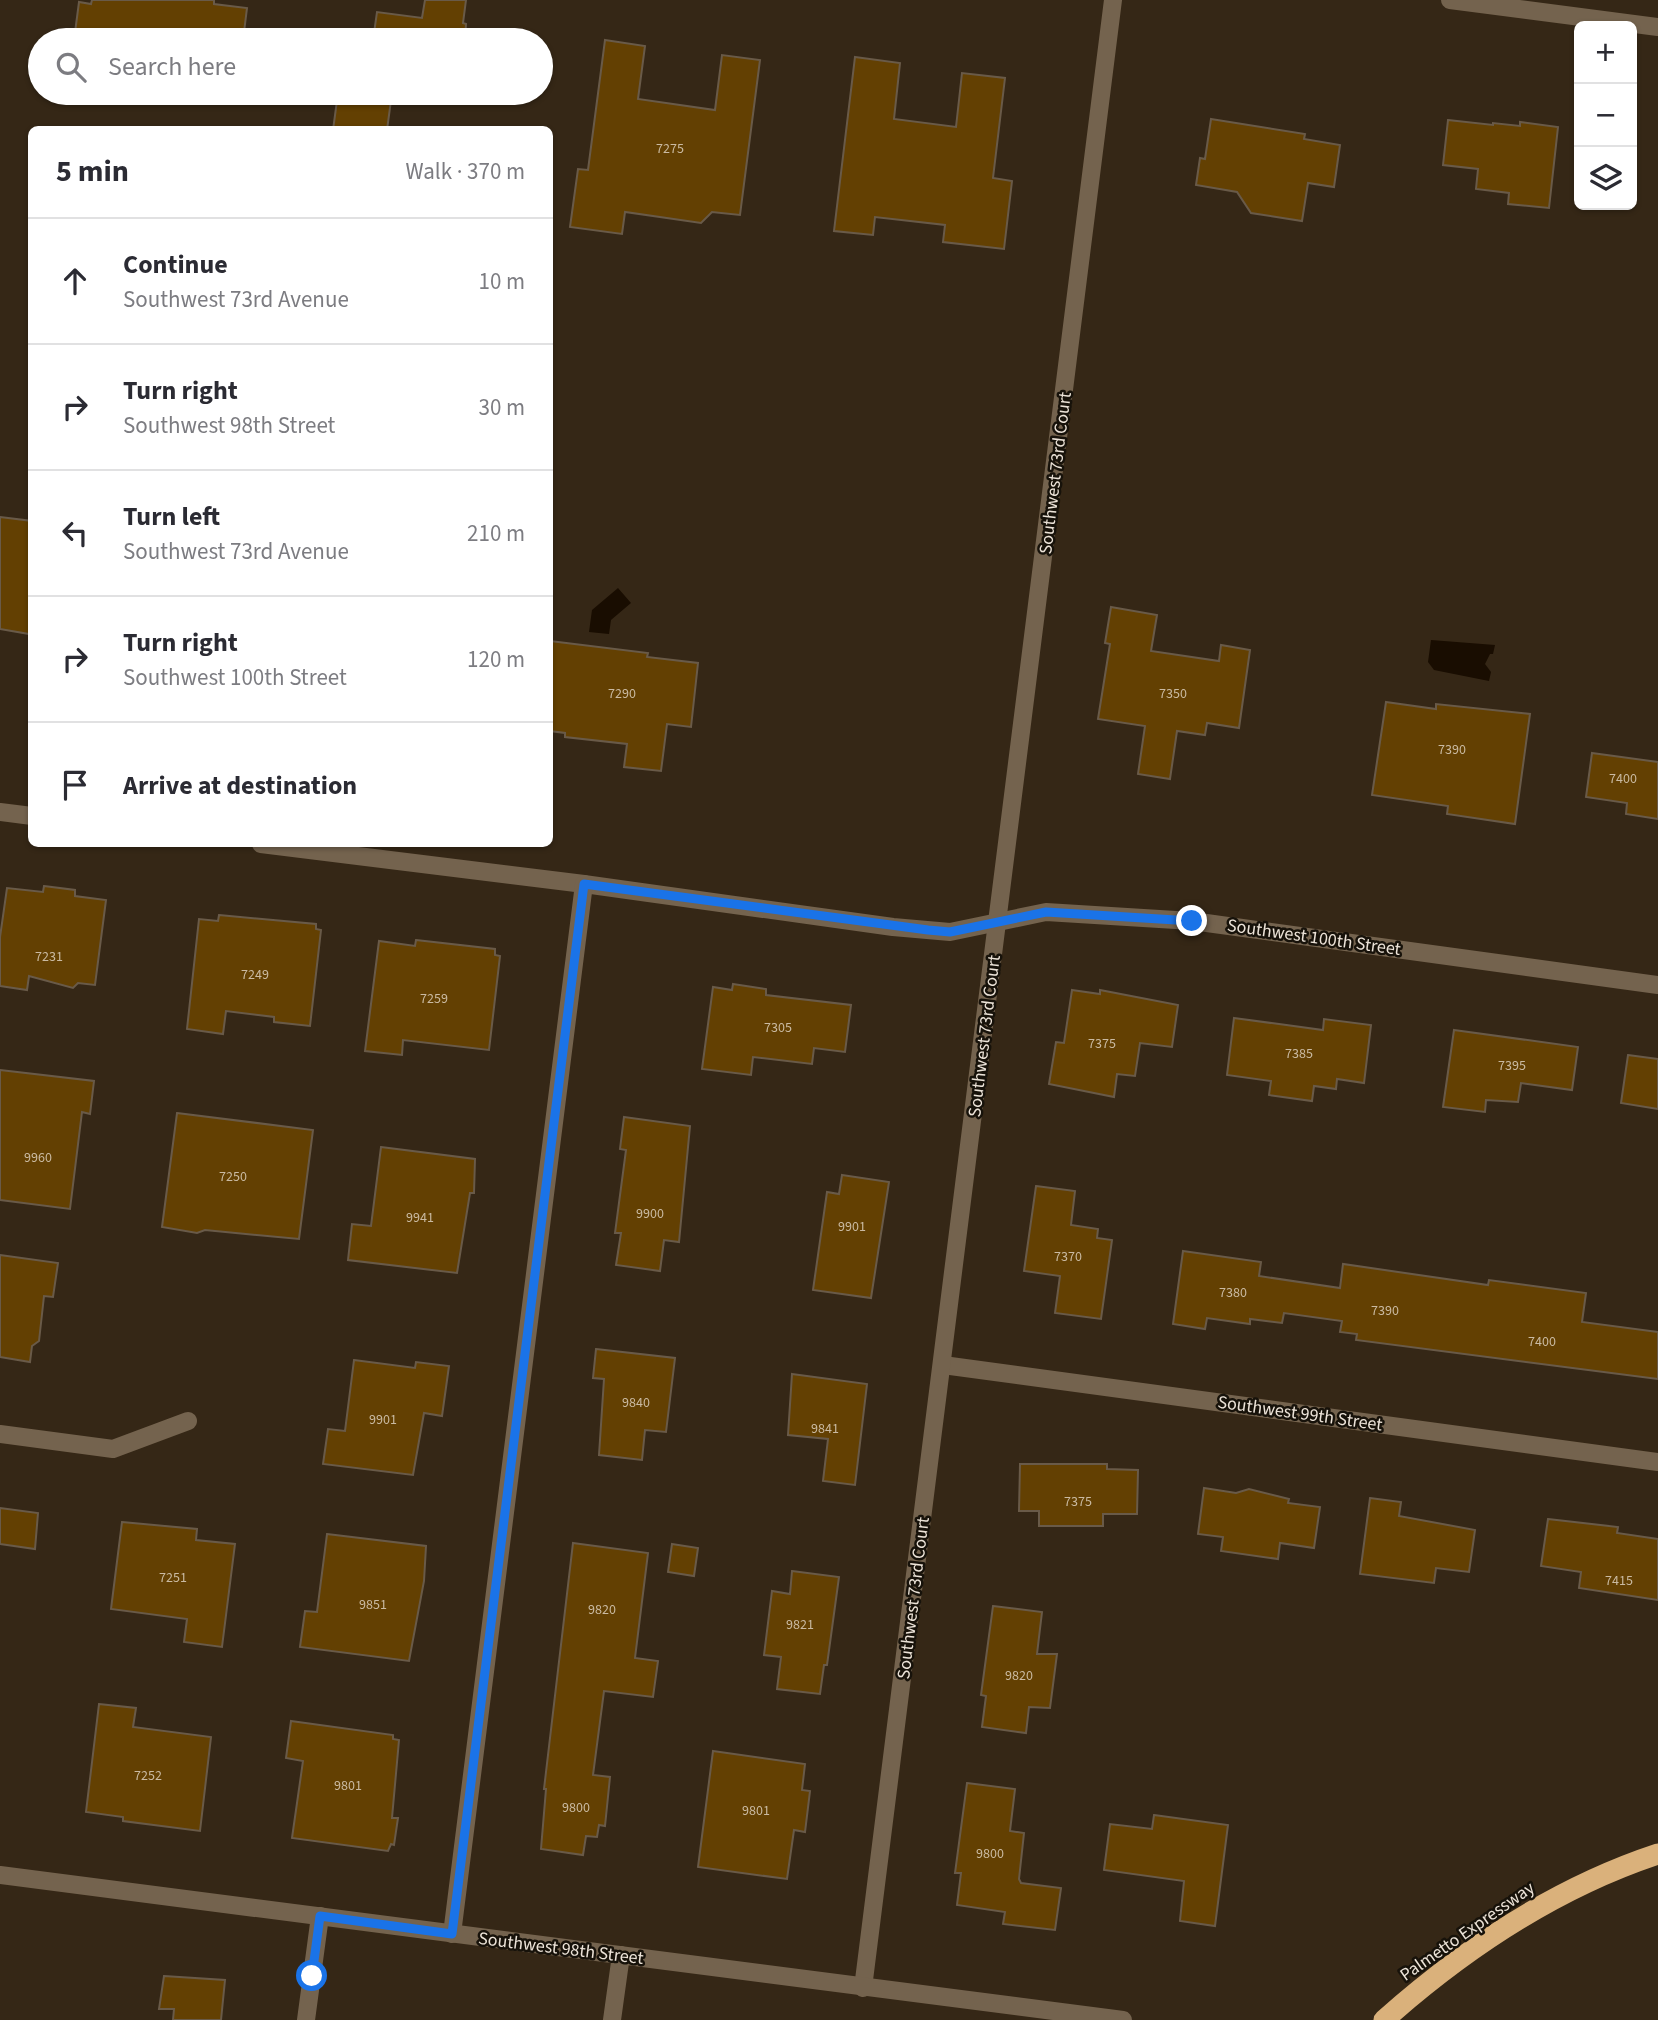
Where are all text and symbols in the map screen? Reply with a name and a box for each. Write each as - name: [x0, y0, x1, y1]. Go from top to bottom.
- map controls: [1574, 21, 1637, 210]
- button: +: [1574, 21, 1637, 84]
- search box: [28, 28, 553, 105]
- icon: search: [52, 48, 90, 86]
- text: Search here: [108, 48, 236, 85]
- button: −: [1574, 84, 1637, 147]
- house number: 7275: [656, 139, 684, 159]
- button: layers: [1574, 147, 1637, 210]
- text: 5 min: [56, 150, 129, 193]
- text: Walk · 370 m: [406, 155, 525, 188]
- text: Continue: [123, 246, 228, 283]
- icon: ahead: [56, 262, 94, 300]
- text: 10 m: [478, 265, 525, 298]
- text: Southwest 73rd Avenue: [123, 283, 349, 316]
- text: Turn right: [123, 372, 238, 409]
- icon: right: [56, 388, 94, 426]
- street label: Southwest 73rd Court: [1033, 390, 1078, 556]
- text: 30 m: [478, 391, 525, 424]
- text: Southwest 98th Street: [123, 409, 335, 442]
- text: Turn left: [123, 498, 220, 535]
- icon: left: [56, 514, 94, 552]
- text: 210 m: [467, 517, 525, 550]
- text: Southwest 73rd Avenue: [123, 535, 349, 568]
- text: Turn right: [123, 624, 238, 661]
- icon: right: [56, 640, 94, 678]
- text: 120 m: [467, 643, 525, 676]
- text: Southwest 100th Street: [123, 661, 347, 694]
- house number: 7290: [608, 684, 636, 704]
- house number: 7350: [1159, 684, 1187, 704]
- house number: 7390: [1438, 740, 1466, 760]
- icon: arrive: [56, 766, 94, 804]
- text: Arrive at destination: [123, 767, 357, 804]
- house number: 7400: [1609, 769, 1637, 789]
- route end: [1176, 905, 1207, 936]
- street label: Southwest 100th Street: [1225, 913, 1402, 962]
- house number: 7231: [35, 947, 63, 967]
- street label: Southwest 73rd Court: [962, 953, 1007, 1119]
- house number: 7249: [241, 965, 269, 985]
- house number: 7259: [420, 989, 448, 1009]
- house number: 7305: [764, 1018, 792, 1038]
- house number: 7375: [1088, 1034, 1116, 1054]
- house number: 7385: [1285, 1044, 1313, 1064]
- house number: 7395: [1498, 1056, 1526, 1076]
- house number: 9960: [24, 1148, 52, 1168]
- house number: 7250: [219, 1167, 247, 1187]
- house number: 9900: [636, 1204, 664, 1224]
- house number: 9941: [406, 1208, 434, 1228]
- house number: 9901: [838, 1217, 866, 1237]
- house number: 7370: [1054, 1247, 1082, 1267]
- house number: 7380: [1219, 1283, 1247, 1303]
- house number: 7390: [1371, 1301, 1399, 1321]
- house number: 7400: [1528, 1332, 1556, 1352]
- street label: Southwest 99th Street: [1216, 1390, 1384, 1437]
- house number: 9840: [622, 1393, 650, 1413]
- house number: 9901: [369, 1410, 397, 1430]
- house number: 9841: [811, 1419, 839, 1439]
- house number: 7375: [1064, 1492, 1092, 1512]
- street label: Southwest 73rd Court: [891, 1515, 936, 1681]
- house number: 7251: [159, 1568, 187, 1588]
- house number: 7415: [1605, 1571, 1633, 1591]
- house number: 9851: [359, 1595, 387, 1615]
- house number: 9820: [588, 1600, 616, 1620]
- house number: 9821: [786, 1615, 814, 1635]
- house number: 9820: [1005, 1666, 1033, 1686]
- house number: 7252: [134, 1766, 162, 1786]
- house number: 9801: [334, 1776, 362, 1796]
- house number: 9800: [562, 1798, 590, 1818]
- house number: 9801: [742, 1801, 770, 1821]
- house number: 9800: [976, 1844, 1004, 1864]
- street label: Palmetto Expressway: [1395, 1875, 1540, 1987]
- street label: Southwest 98th Street: [477, 1926, 645, 1971]
- route start: [296, 1960, 327, 1991]

